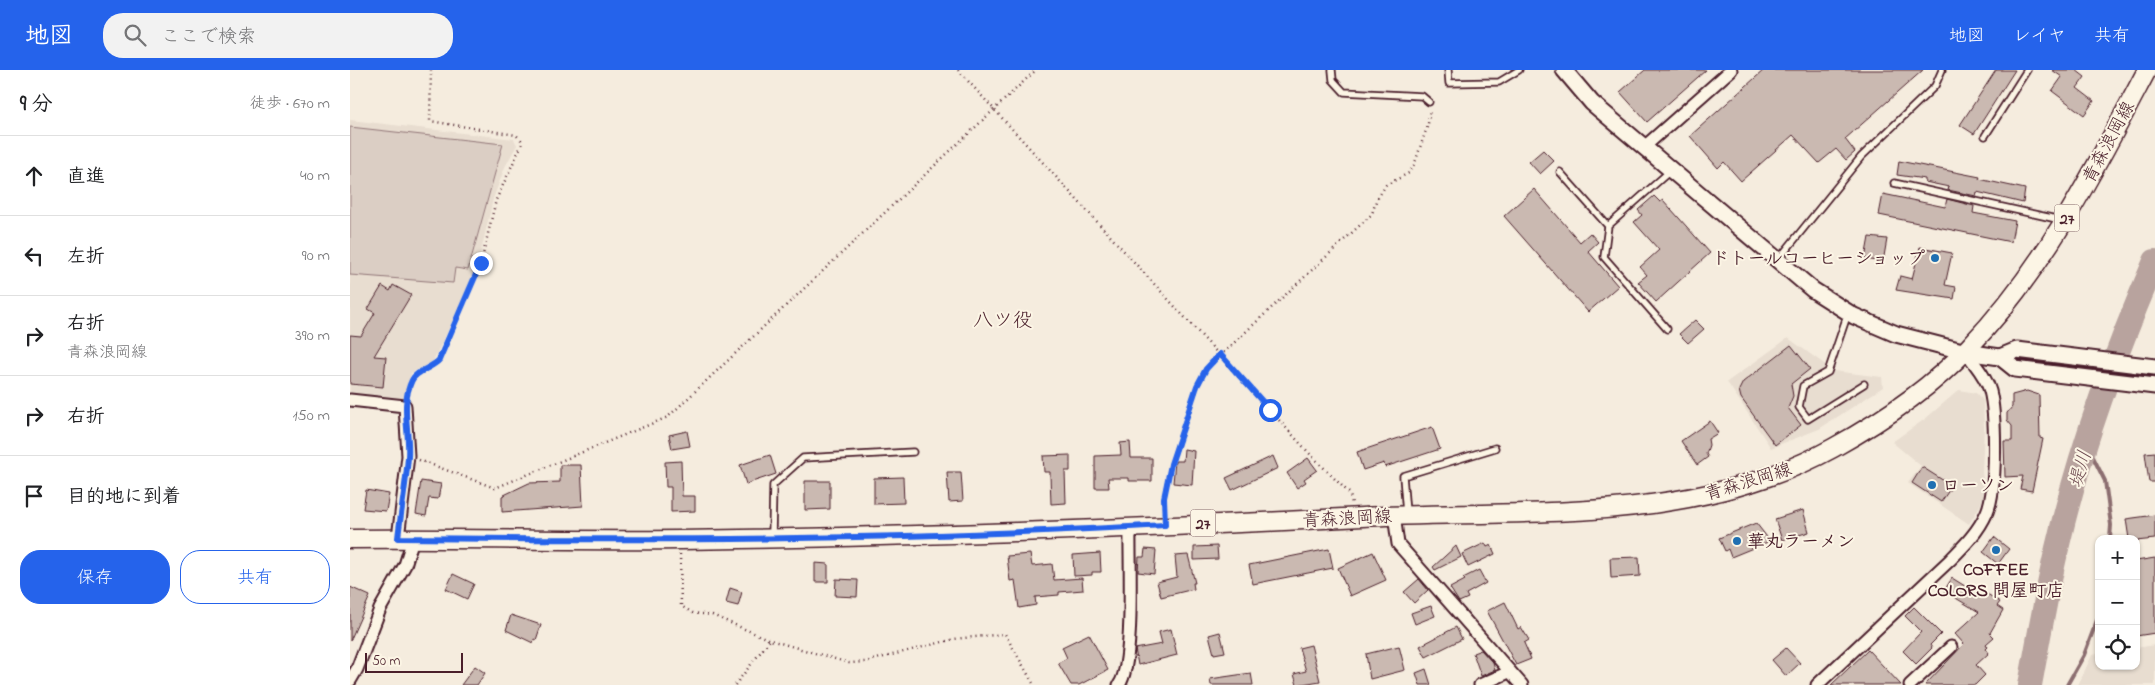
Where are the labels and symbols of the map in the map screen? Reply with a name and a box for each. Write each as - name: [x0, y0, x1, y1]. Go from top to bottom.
- street label: 青森浪岡線: [2077, 97, 2142, 189]
- road number: 27: [2054, 204, 2080, 232]
- place label: ドトールコーヒーショップ: [1712, 247, 1925, 273]
- route end: [470, 252, 493, 275]
- marker: ドトールコーヒーショップ: [1929, 252, 1941, 264]
- district label: 八ツ役: [973, 307, 1033, 336]
- route start: [1259, 399, 1282, 422]
- water label: 堤川: [2063, 448, 2100, 492]
- street label: 青森浪岡線: [1702, 457, 1795, 509]
- place label: ローソン: [1942, 474, 2014, 500]
- marker: ローソン: [1926, 479, 1938, 491]
- street label: 青森浪岡線: [1301, 505, 1393, 535]
- road number: 27: [1190, 509, 1216, 536]
- place label: 華丸ラーメン: [1747, 530, 1855, 556]
- marker: 華丸ラーメン: [1731, 535, 1743, 547]
- marker: COFFEE COLORS 問屋町店: [1990, 544, 2002, 556]
- place label: COFFEE COLORS 問屋町店: [1928, 558, 2064, 605]
- scale bar: [365, 650, 462, 673]

